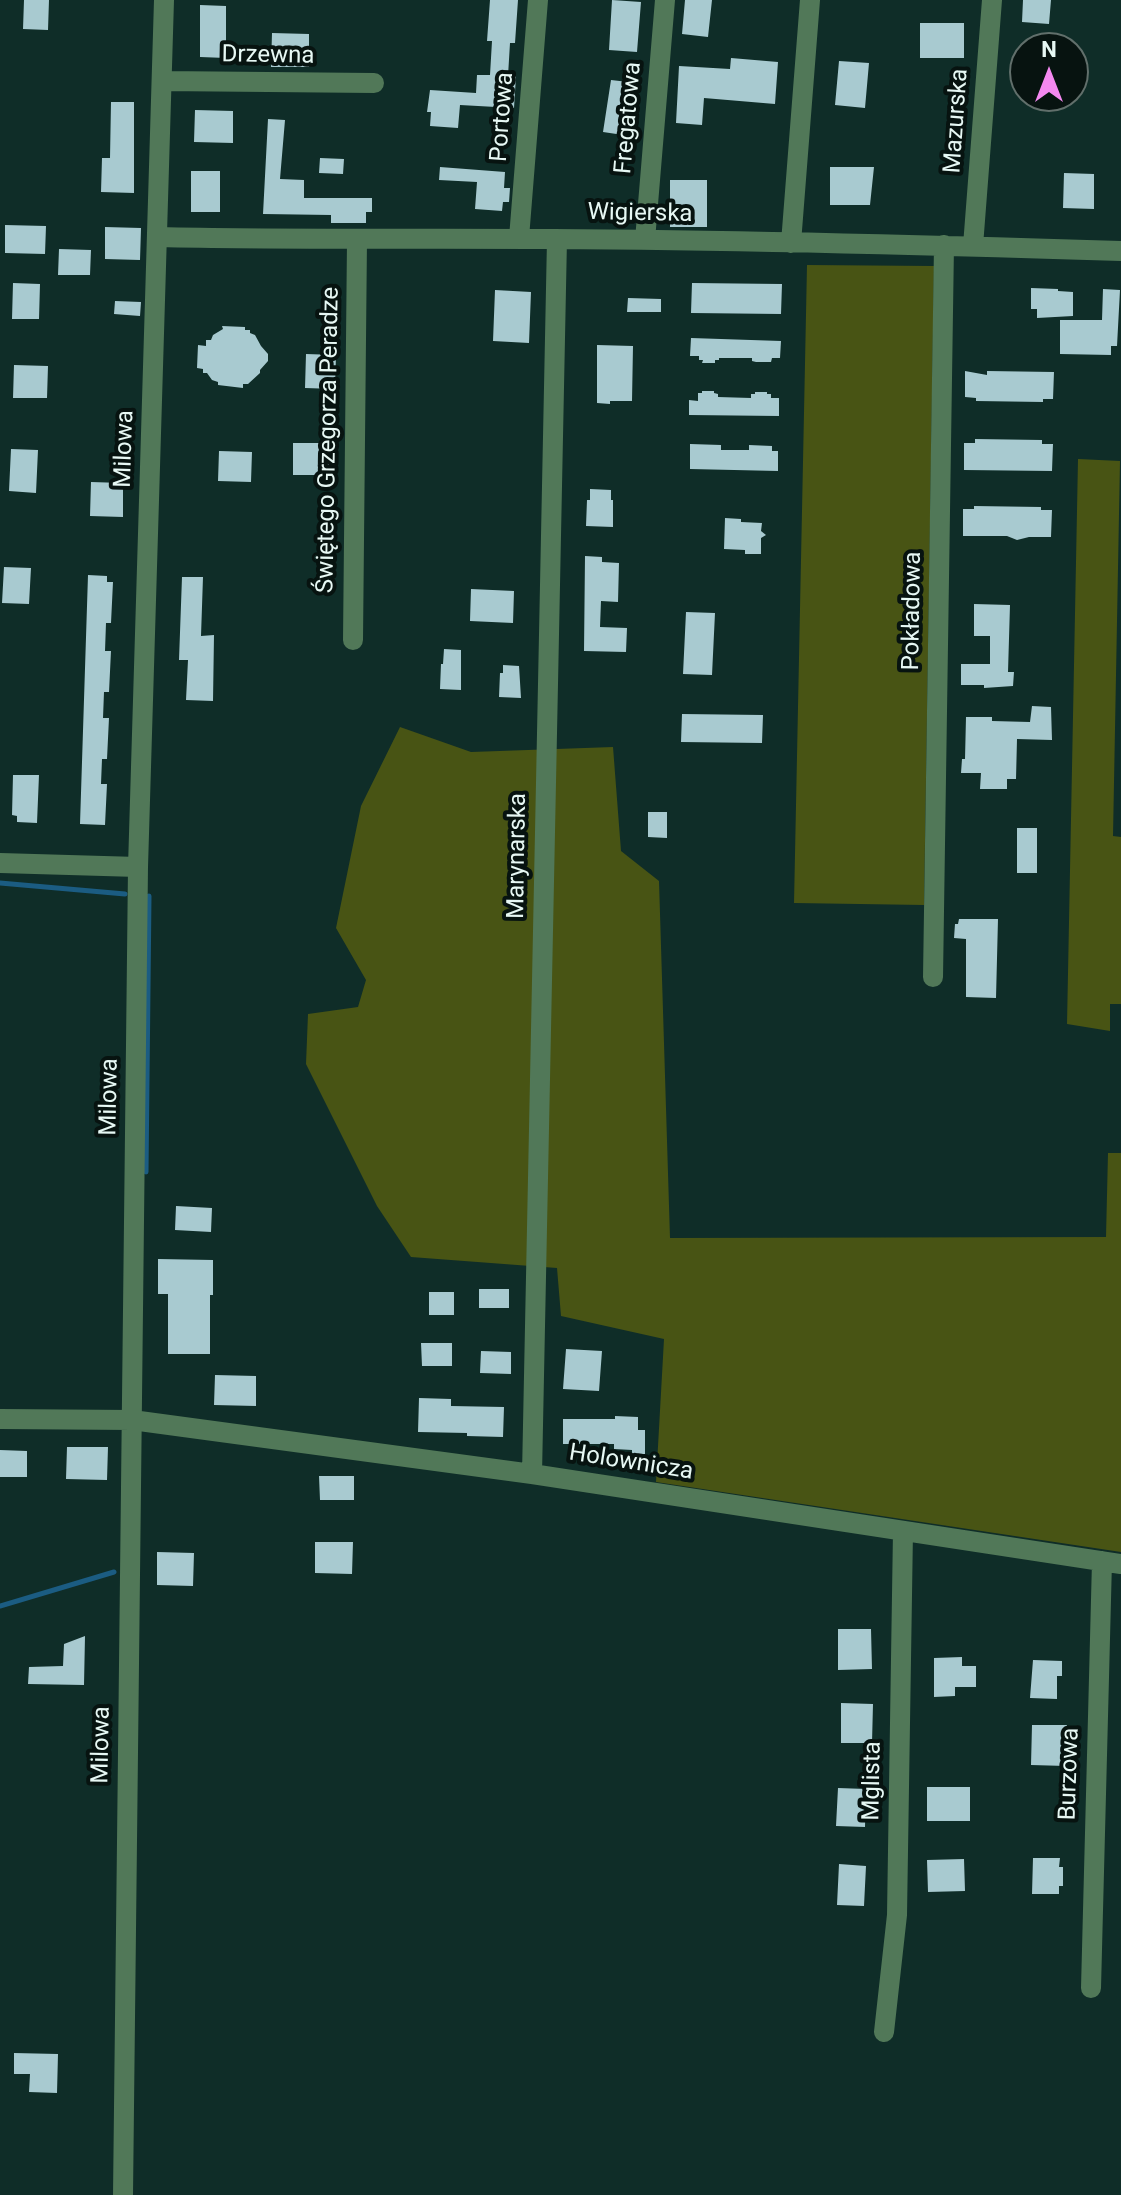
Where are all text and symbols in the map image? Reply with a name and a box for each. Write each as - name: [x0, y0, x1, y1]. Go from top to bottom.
- north arrow: [1009, 32, 1089, 112]
- text: N: [1041, 37, 1057, 62]
- street label: Drzewna: [221, 41, 315, 71]
- street label: Fregatowa: [610, 61, 648, 175]
- street label: Mazurska: [939, 68, 975, 174]
- street label: Portowa: [486, 71, 520, 163]
- street label: Wigierska: [587, 199, 693, 229]
- street label: Świętego Grzegorza Peradze: [312, 287, 346, 593]
- street label: Milowa: [109, 410, 141, 488]
- street label: Pokładowa: [898, 551, 928, 671]
- street label: Marynarska: [503, 793, 533, 919]
- street label: Milowa: [95, 1058, 125, 1136]
- street label: Holownicza: [567, 1439, 695, 1487]
- street label: Milowa: [87, 1706, 117, 1784]
- street label: Burzowa: [1054, 1727, 1086, 1821]
- street label: Mglista: [858, 1741, 888, 1821]

